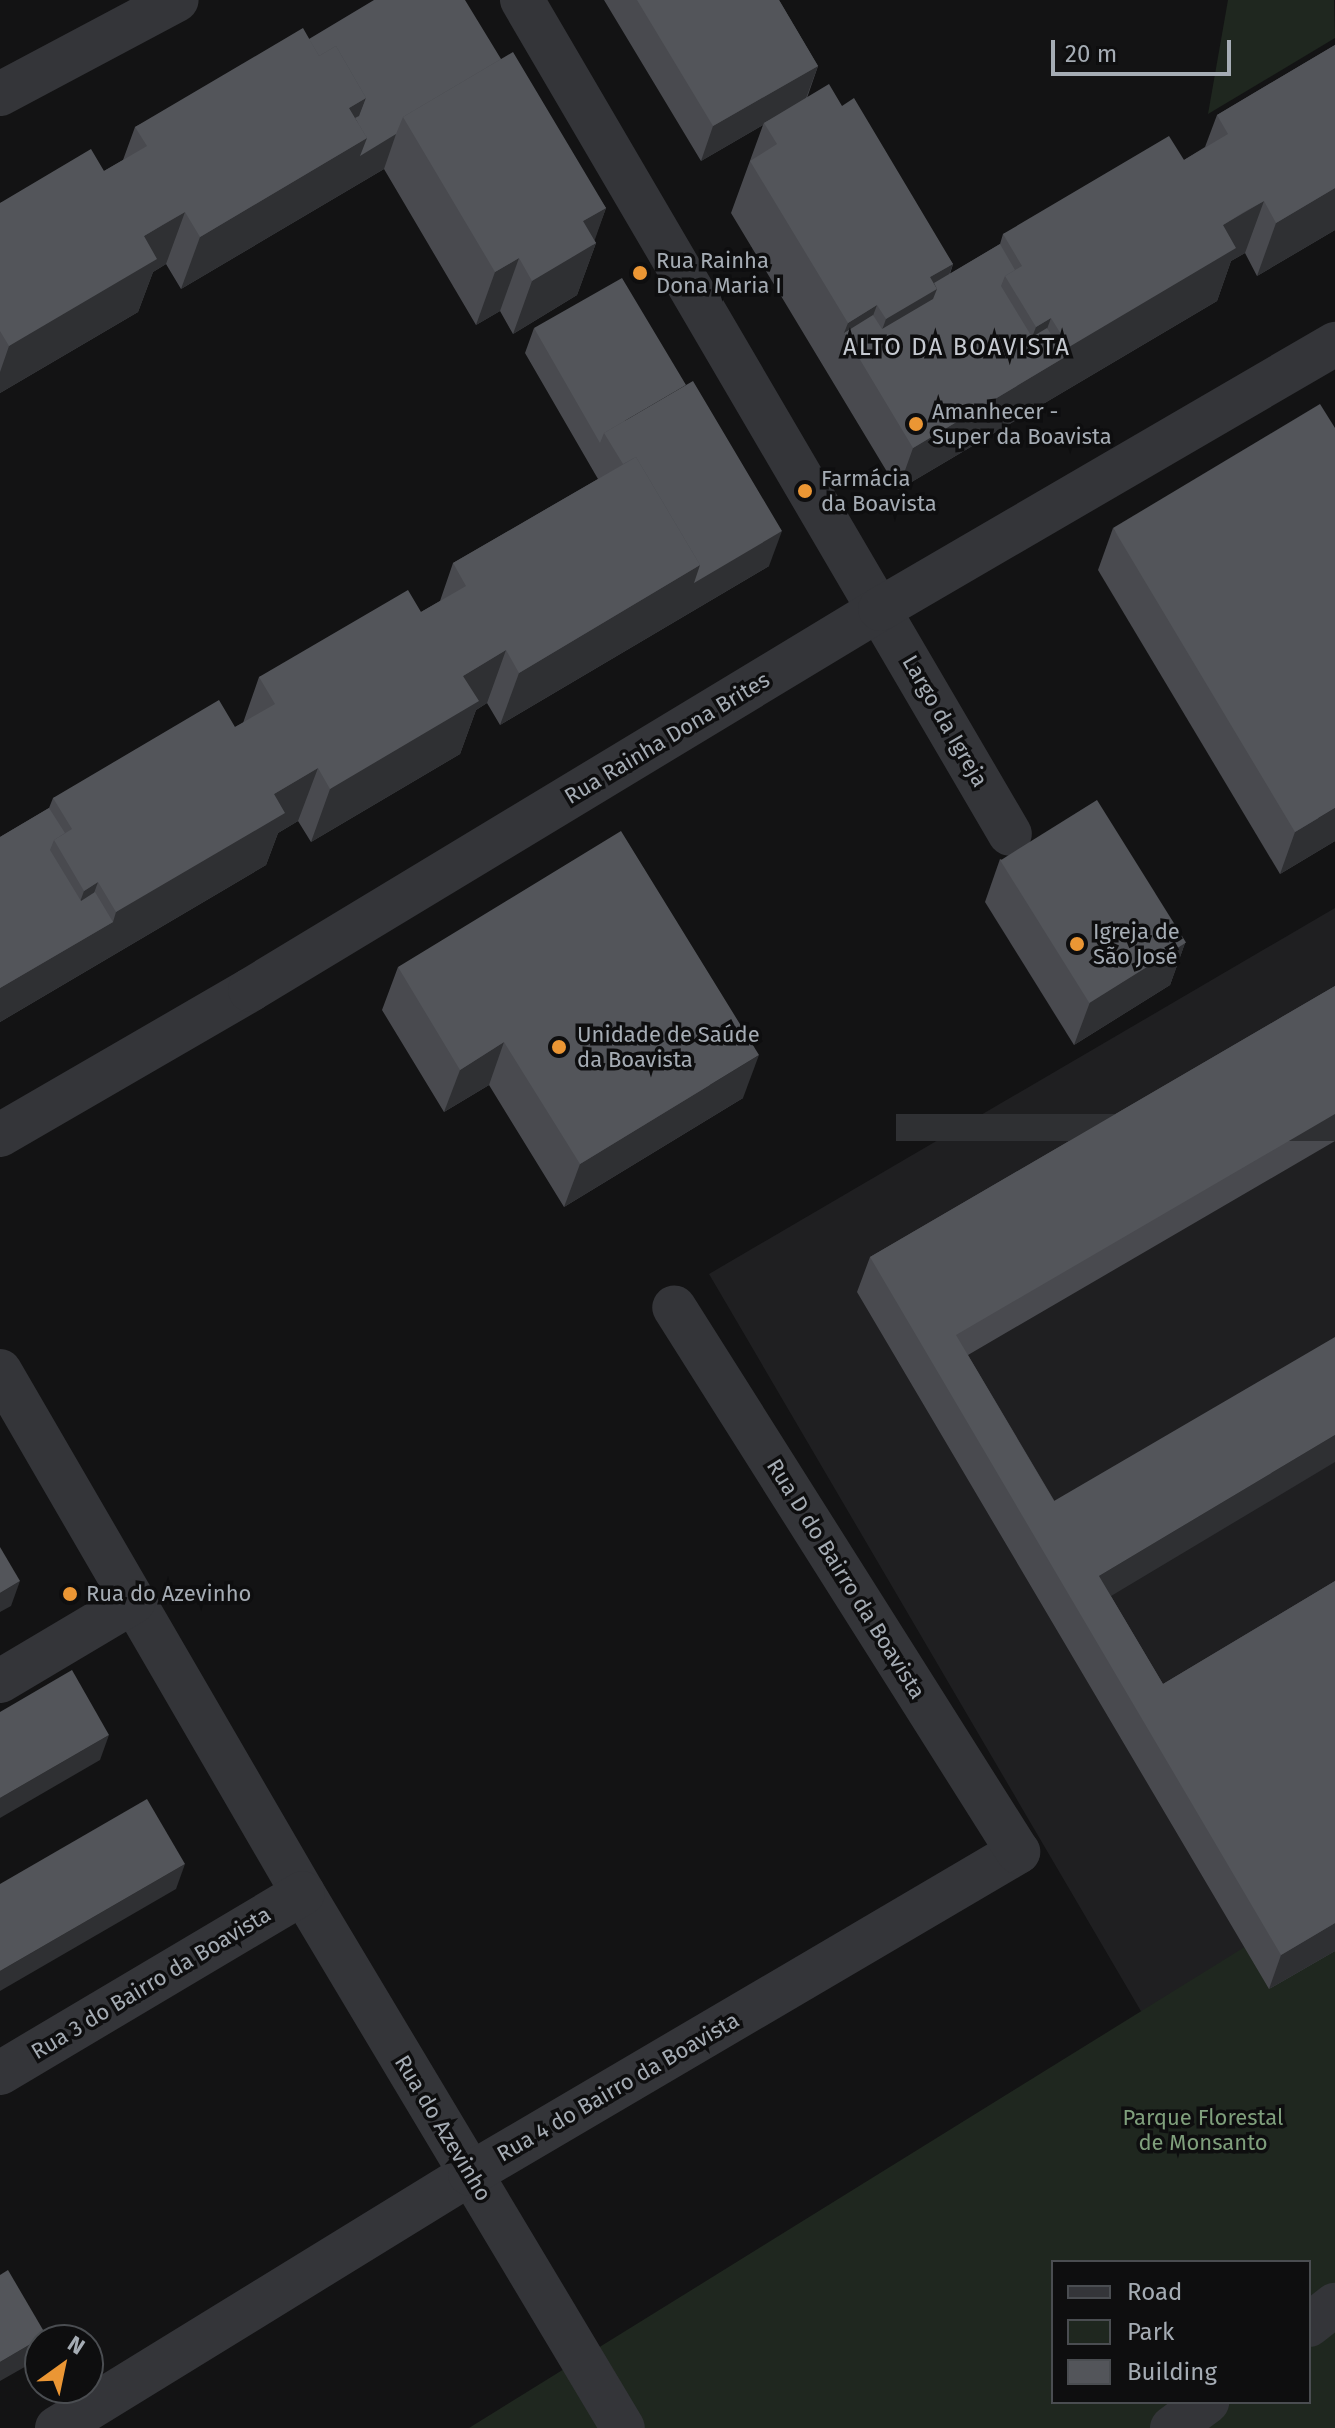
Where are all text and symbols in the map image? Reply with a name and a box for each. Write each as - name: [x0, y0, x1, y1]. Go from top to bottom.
- scale bar: [1055, 24, 1235, 74]
- text: 20 m: [1065, 40, 1117, 68]
- place label: Rua Rainha Dona Maria I: [656, 247, 782, 298]
- marker: Rua Rainha Dona Maria I: [631, 264, 649, 282]
- district label: ALTO DA BOAVISTA: [843, 334, 1071, 362]
- place label: Amanhecer - Super da Boavista: [932, 398, 1112, 450]
- marker: Amanhecer - Super da Boavista: [907, 415, 925, 433]
- place label: Farmácia da Boavista: [821, 465, 937, 516]
- marker: Farmácia da Boavista: [796, 482, 814, 500]
- street label: Largo da Igreja: [897, 651, 993, 791]
- street label: Rua Rainha Dona Brites: [560, 666, 774, 810]
- place label: Igreja de São José: [1093, 918, 1180, 970]
- marker: Igreja de São José: [1068, 935, 1086, 953]
- place label: Unidade de Saúde da Boavista: [577, 1021, 760, 1072]
- marker: Unidade de Saúde da Boavista: [548, 1036, 570, 1058]
- street label: Rua D do Bairro da Boavista: [761, 1454, 931, 1704]
- place label: Rua do Azevinho: [86, 1581, 251, 1607]
- marker: Rua do Azevinho: [61, 1585, 79, 1603]
- street label: Rua 3 do Bairro da Boavista: [26, 1901, 276, 2065]
- street label: Rua 4 do Bairro da Boavista: [492, 2007, 744, 2167]
- street label: Rua do Azevinho: [389, 2050, 497, 2206]
- park label: Parque Florestal de Monsanto: [1123, 2104, 1283, 2156]
- legend: [1051, 2260, 1311, 2404]
- text: Road: [1127, 2278, 1182, 2306]
- text: Park: [1127, 2318, 1174, 2346]
- north arrow: [24, 2324, 104, 2404]
- text: N: [63, 2330, 90, 2360]
- text: Building: [1127, 2358, 1217, 2386]

